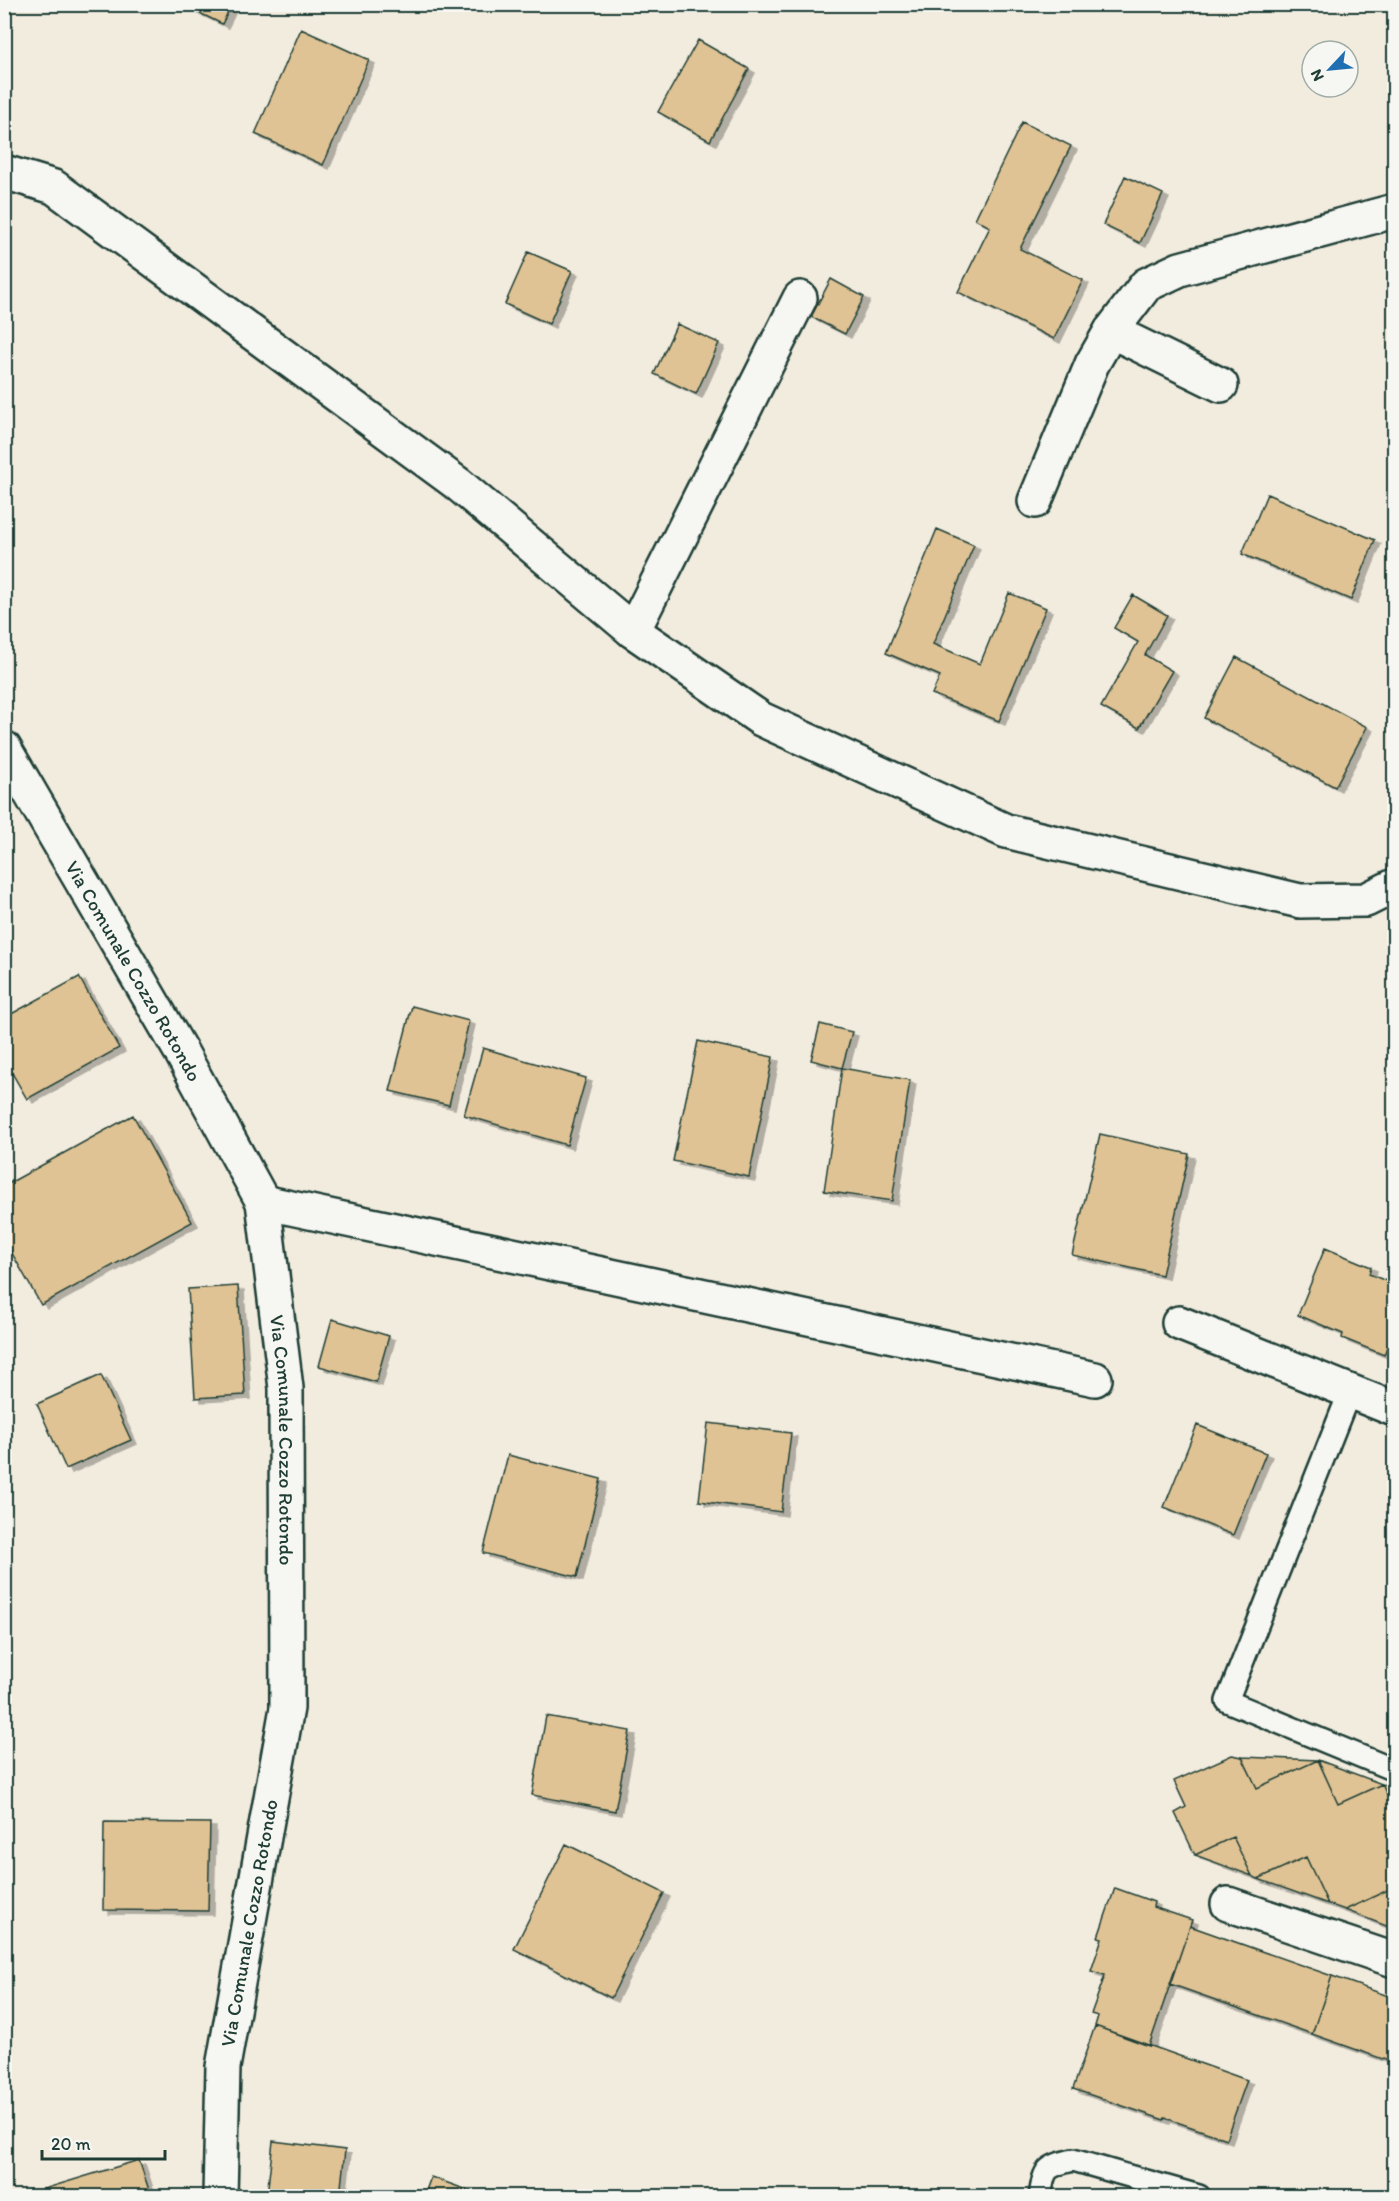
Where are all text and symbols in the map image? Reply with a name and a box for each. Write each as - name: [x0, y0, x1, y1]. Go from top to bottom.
- north arrow: [1300, 39, 1360, 99]
- text: N: [1306, 66, 1328, 84]
- street label: Via Comunale Cozzo Rotondo: [60, 856, 207, 1086]
- street label: Via Comunale Cozzo Rotondo: [265, 1313, 299, 1565]
- street label: Via Comunale Cozzo Rotondo: [215, 1797, 283, 2049]
- scale bar: [42, 2123, 165, 2161]
- text: 20 m: [51, 2133, 91, 2155]

